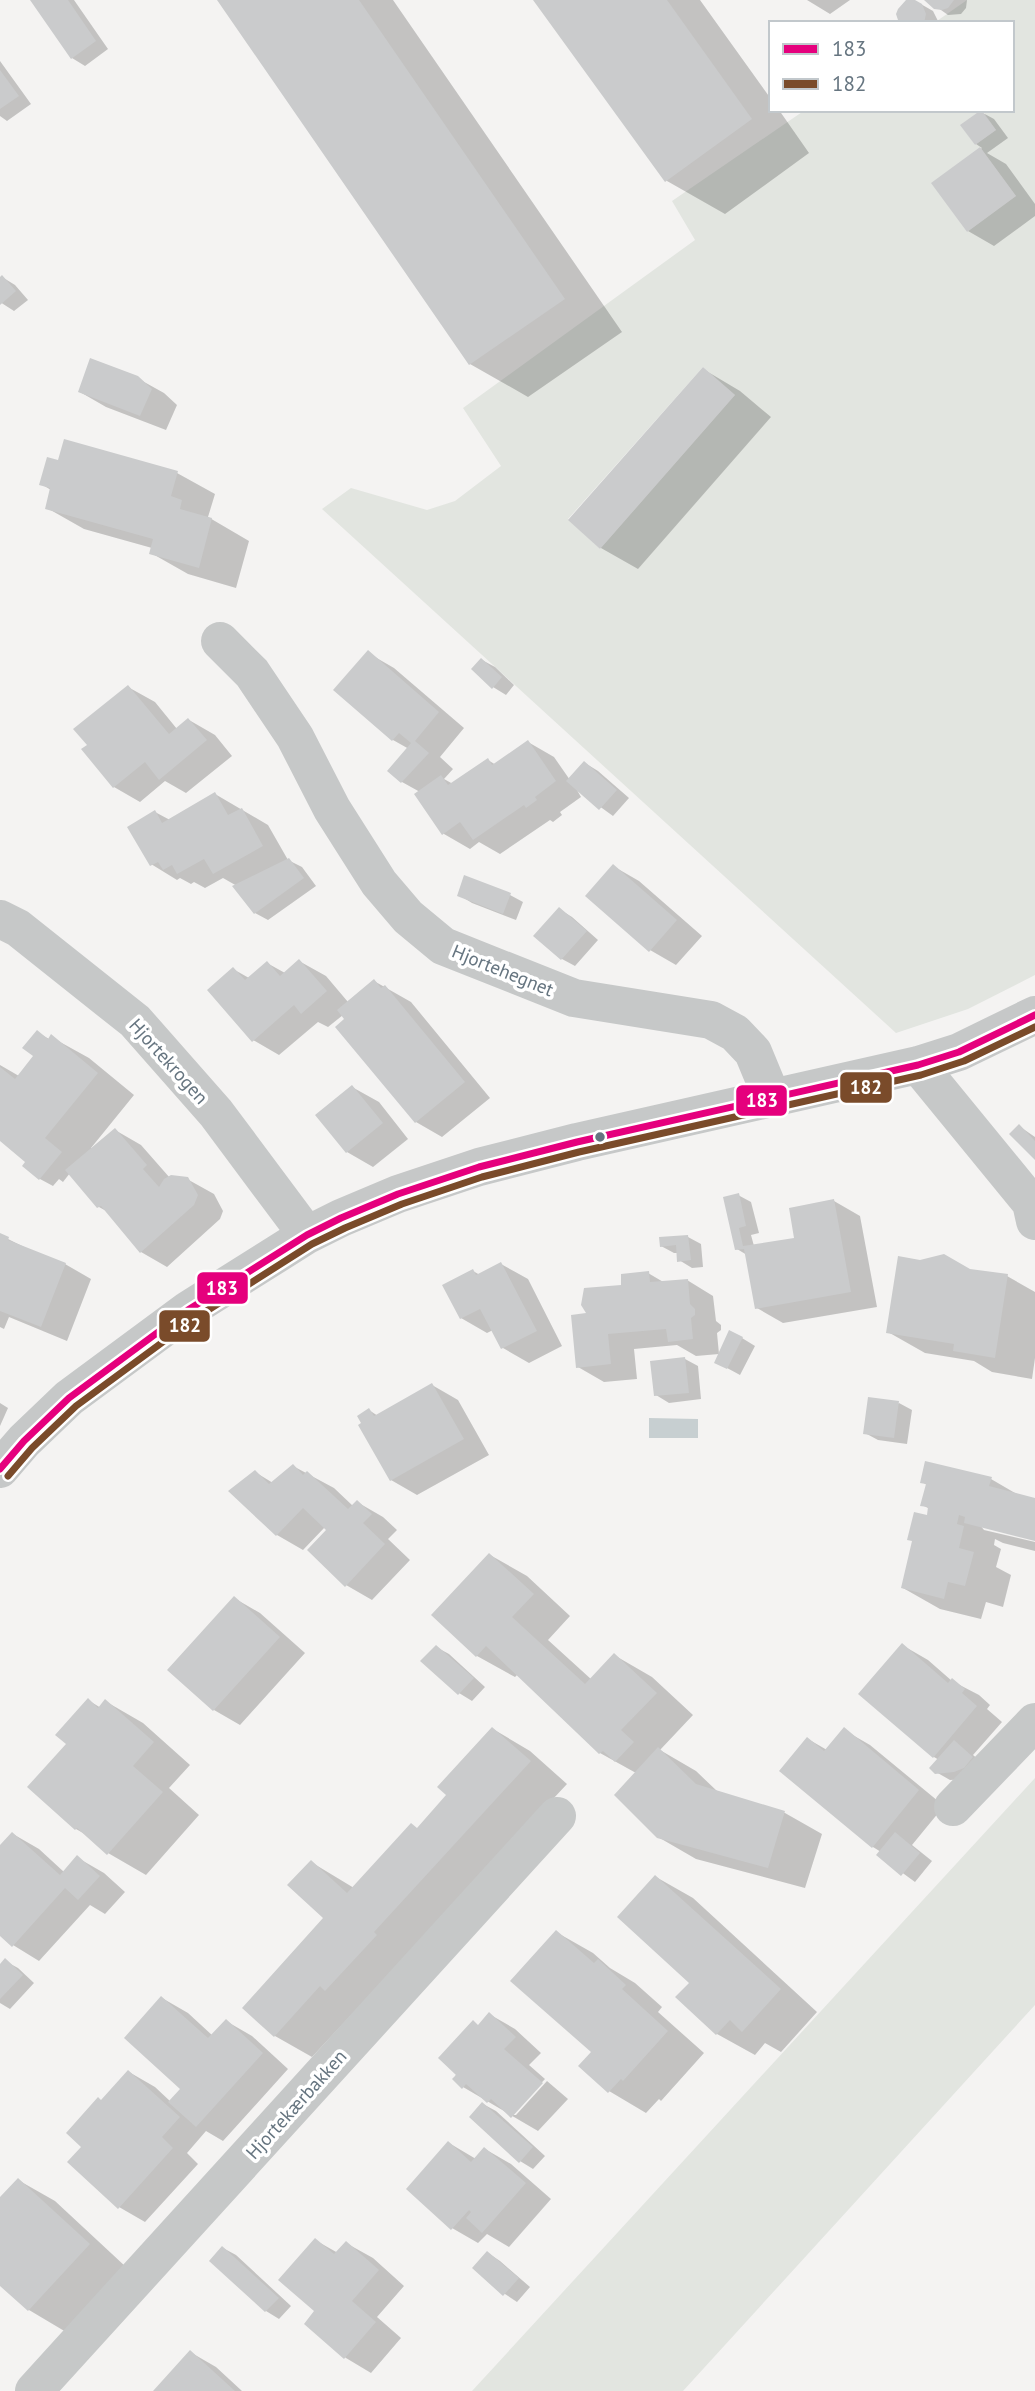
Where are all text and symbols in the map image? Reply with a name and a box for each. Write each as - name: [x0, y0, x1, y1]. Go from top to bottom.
- legend: [769, 21, 1014, 112]
- text: 183: [832, 35, 866, 62]
- text: 182: [832, 70, 866, 97]
- street label: Hjortehegnet: [449, 939, 558, 1001]
- street label: Hjortekrogen: [124, 1013, 214, 1109]
- line badge: 182: [839, 1071, 893, 1104]
- text: 182: [850, 1075, 882, 1099]
- line badge: 183: [735, 1084, 788, 1117]
- text: 183: [746, 1088, 778, 1112]
- unlabelled marker: [593, 1130, 607, 1144]
- line badge: 183: [196, 1271, 249, 1305]
- text: 183: [206, 1276, 238, 1300]
- line badge: 182: [158, 1309, 211, 1343]
- text: 182: [169, 1313, 201, 1337]
- street label: Hjortekærbakken: [240, 2044, 352, 2164]

